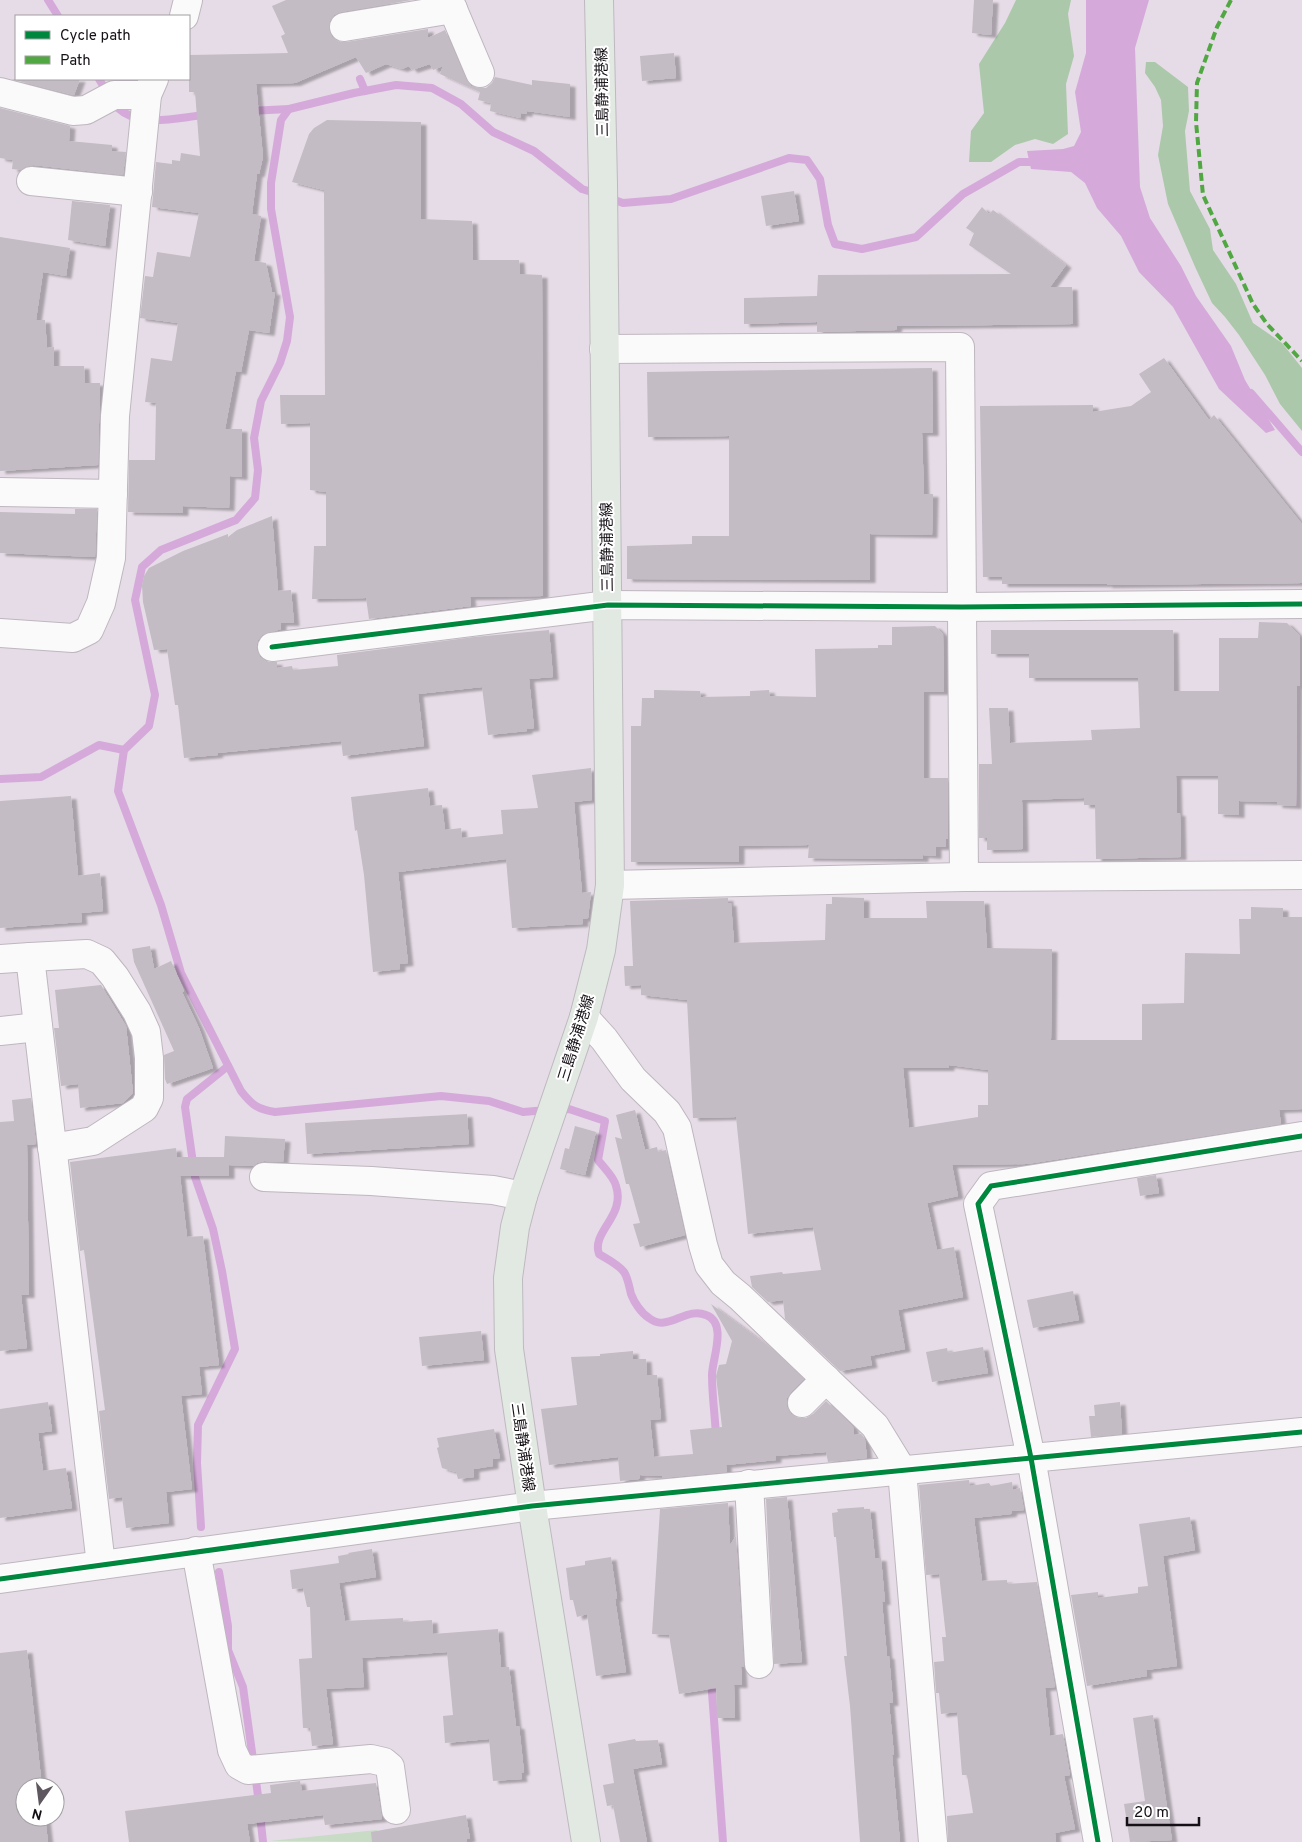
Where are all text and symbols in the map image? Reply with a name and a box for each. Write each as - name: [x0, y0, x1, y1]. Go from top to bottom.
- legend: [15, 15, 190, 80]
- text: Cycle path: [60, 27, 131, 46]
- street label: 三島静浦港線: [592, 47, 614, 137]
- text: Path: [60, 52, 91, 71]
- street label: 三島静浦港線: [597, 502, 619, 592]
- street label: 三島静浦港線: [554, 992, 600, 1084]
- street label: 三島静浦港線: [506, 1401, 538, 1493]
- north arrow: [15, 1777, 65, 1827]
- scale bar: [1127, 1794, 1200, 1826]
- text: N: [30, 1804, 44, 1823]
- text: 20 m: [1134, 1804, 1169, 1823]

